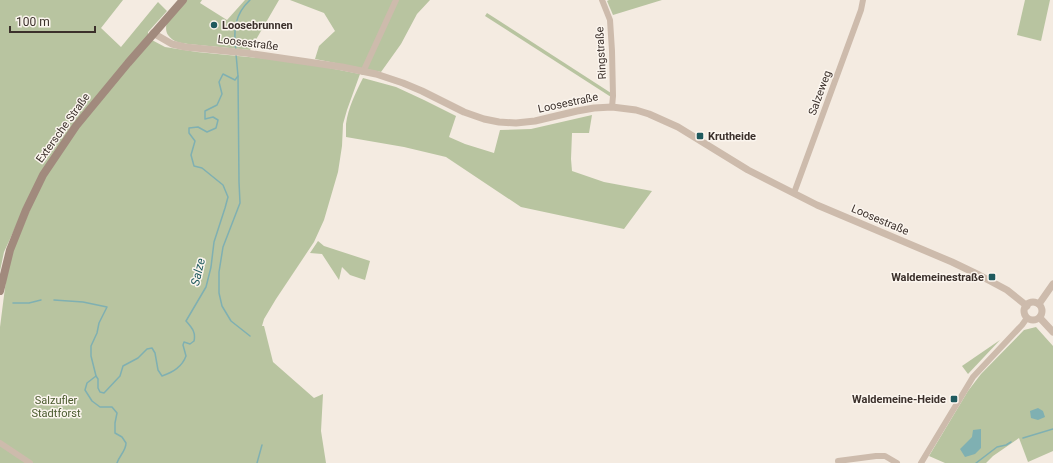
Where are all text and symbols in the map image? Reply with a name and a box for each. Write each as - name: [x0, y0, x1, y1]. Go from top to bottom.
- scale bar: [10, 8, 95, 34]
- text: 100 m: [16, 15, 50, 29]
- place label: Loosebrunnen: [222, 19, 293, 32]
- marker: Loosebrunnen: [209, 20, 219, 30]
- street label: Ringstraße: [593, 26, 609, 80]
- street label: Loosestraße: [217, 33, 279, 53]
- street label: Salzeweg: [806, 69, 834, 117]
- street label: Loosestraße: [537, 90, 599, 116]
- street label: Extersche Straße: [33, 91, 93, 165]
- place label: Krutheide: [708, 130, 756, 143]
- marker: Krutheide: [695, 131, 705, 141]
- street label: Loosestraße: [849, 202, 911, 238]
- water label: Salze: [188, 257, 208, 287]
- place label: Waldemeinestraße: [891, 271, 984, 284]
- marker: Waldemeinestraße: [987, 272, 997, 282]
- place label: Waldemeine-Heide: [852, 393, 946, 406]
- park label: Salzufler Stadtforst: [31, 394, 81, 420]
- marker: Waldemeine-Heide: [949, 394, 959, 404]

